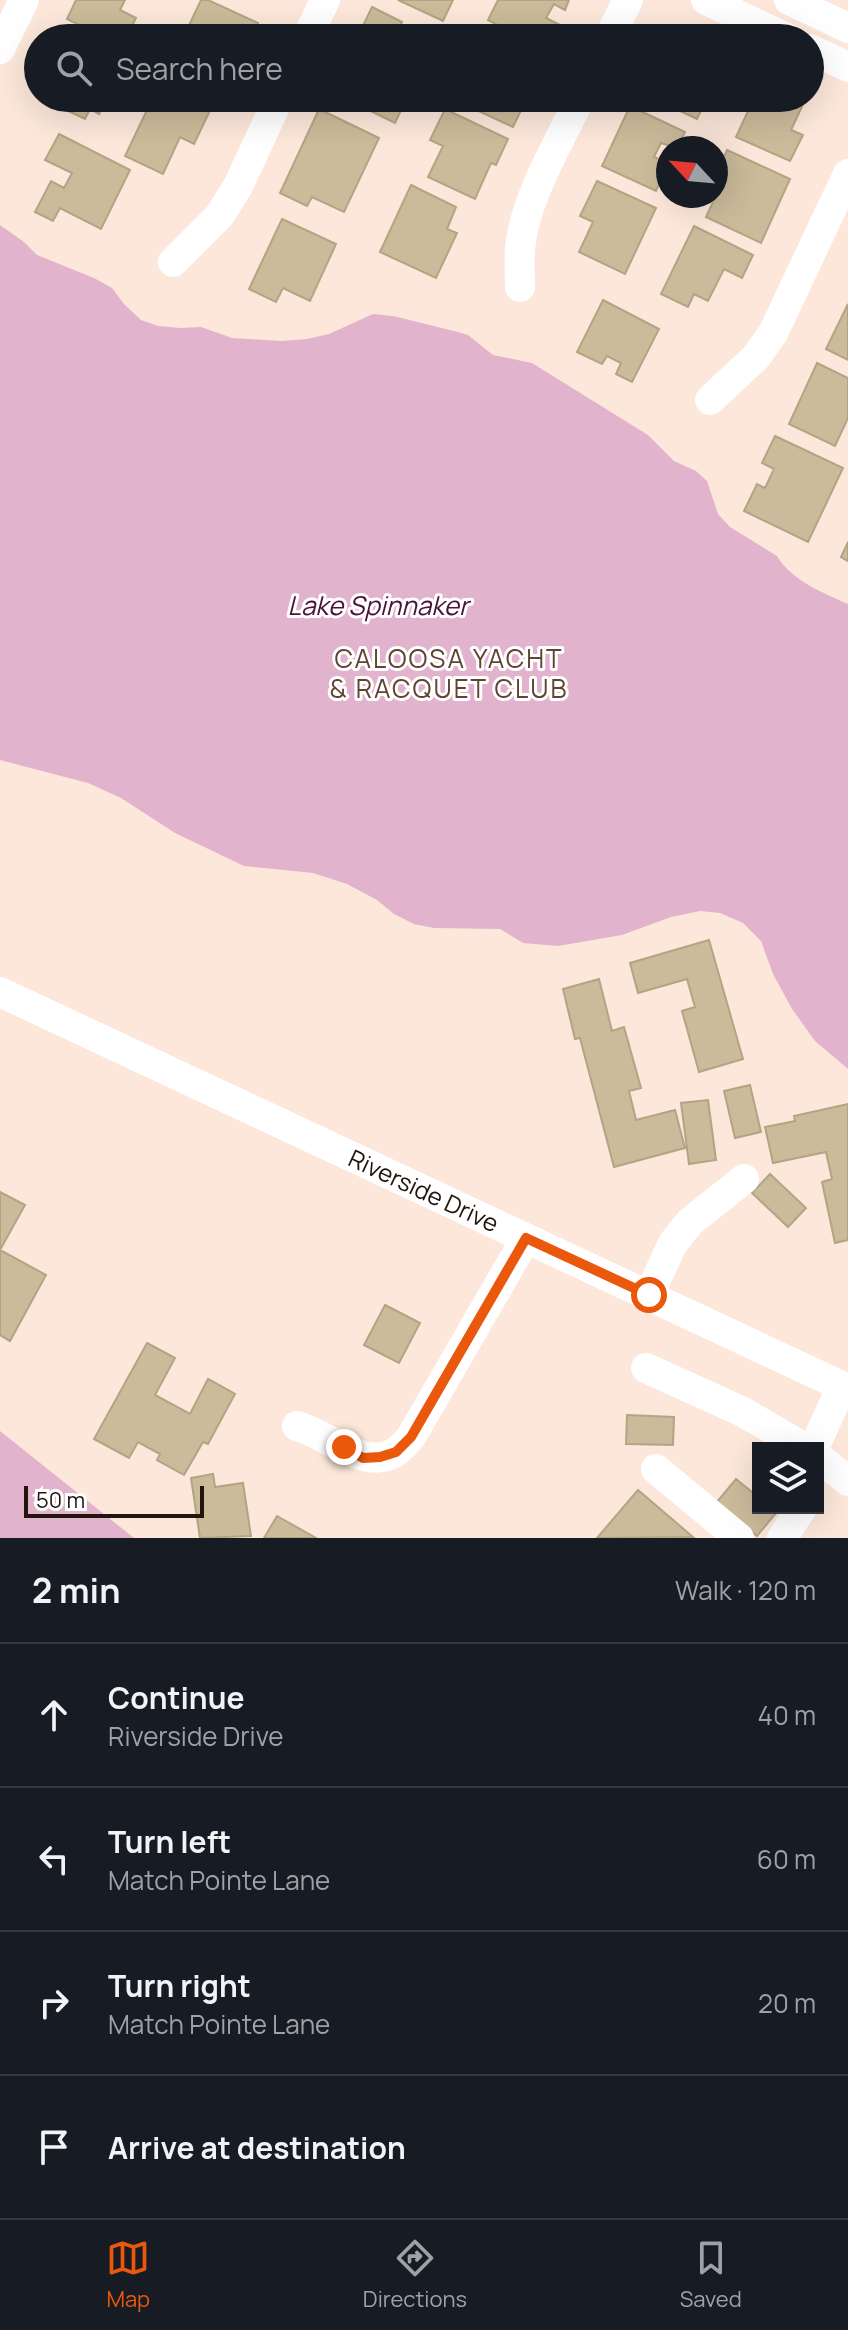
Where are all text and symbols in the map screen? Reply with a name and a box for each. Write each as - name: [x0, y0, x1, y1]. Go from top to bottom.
- search box: [24, 24, 824, 112]
- icon: search: [52, 46, 96, 90]
- text: Search here: [116, 48, 283, 89]
- north arrow: [656, 136, 728, 208]
- water label: Lake Spinnaker: [288, 587, 472, 623]
- district label: CALOOSA YACHT & RACQUET CLUB: [330, 640, 568, 706]
- street label: Riverside Drive: [344, 1141, 504, 1239]
- route start: [631, 1277, 667, 1313]
- route end: [326, 1429, 362, 1465]
- map controls: [752, 1442, 824, 1514]
- button: layers: [752, 1442, 824, 1514]
- scale bar: [24, 1482, 204, 1518]
- text: 50 m: [36, 1485, 85, 1515]
- text: 2 min: [32, 1567, 120, 1613]
- text: Walk · 120 m: [675, 1572, 816, 1608]
- text: Continue: [108, 1677, 244, 1718]
- icon: ahead: [32, 1693, 76, 1737]
- text: 40 m: [758, 1697, 816, 1733]
- text: Riverside Drive: [108, 1718, 284, 1754]
- text: Turn left: [108, 1821, 231, 1862]
- icon: left: [32, 1837, 76, 1881]
- text: 60 m: [757, 1841, 816, 1877]
- text: Match Pointe Lane: [108, 1862, 330, 1898]
- text: Turn right: [108, 1965, 251, 2006]
- icon: right: [32, 1981, 76, 2025]
- text: 20 m: [758, 1985, 816, 2021]
- text: Match Pointe Lane: [108, 2006, 330, 2042]
- icon: arrive: [32, 2125, 76, 2169]
- text: Arrive at destination: [108, 2127, 406, 2168]
- tab: Map: [106, 2236, 150, 2314]
- tab: Directions: [363, 2236, 467, 2314]
- tab: Saved: [680, 2236, 742, 2314]

